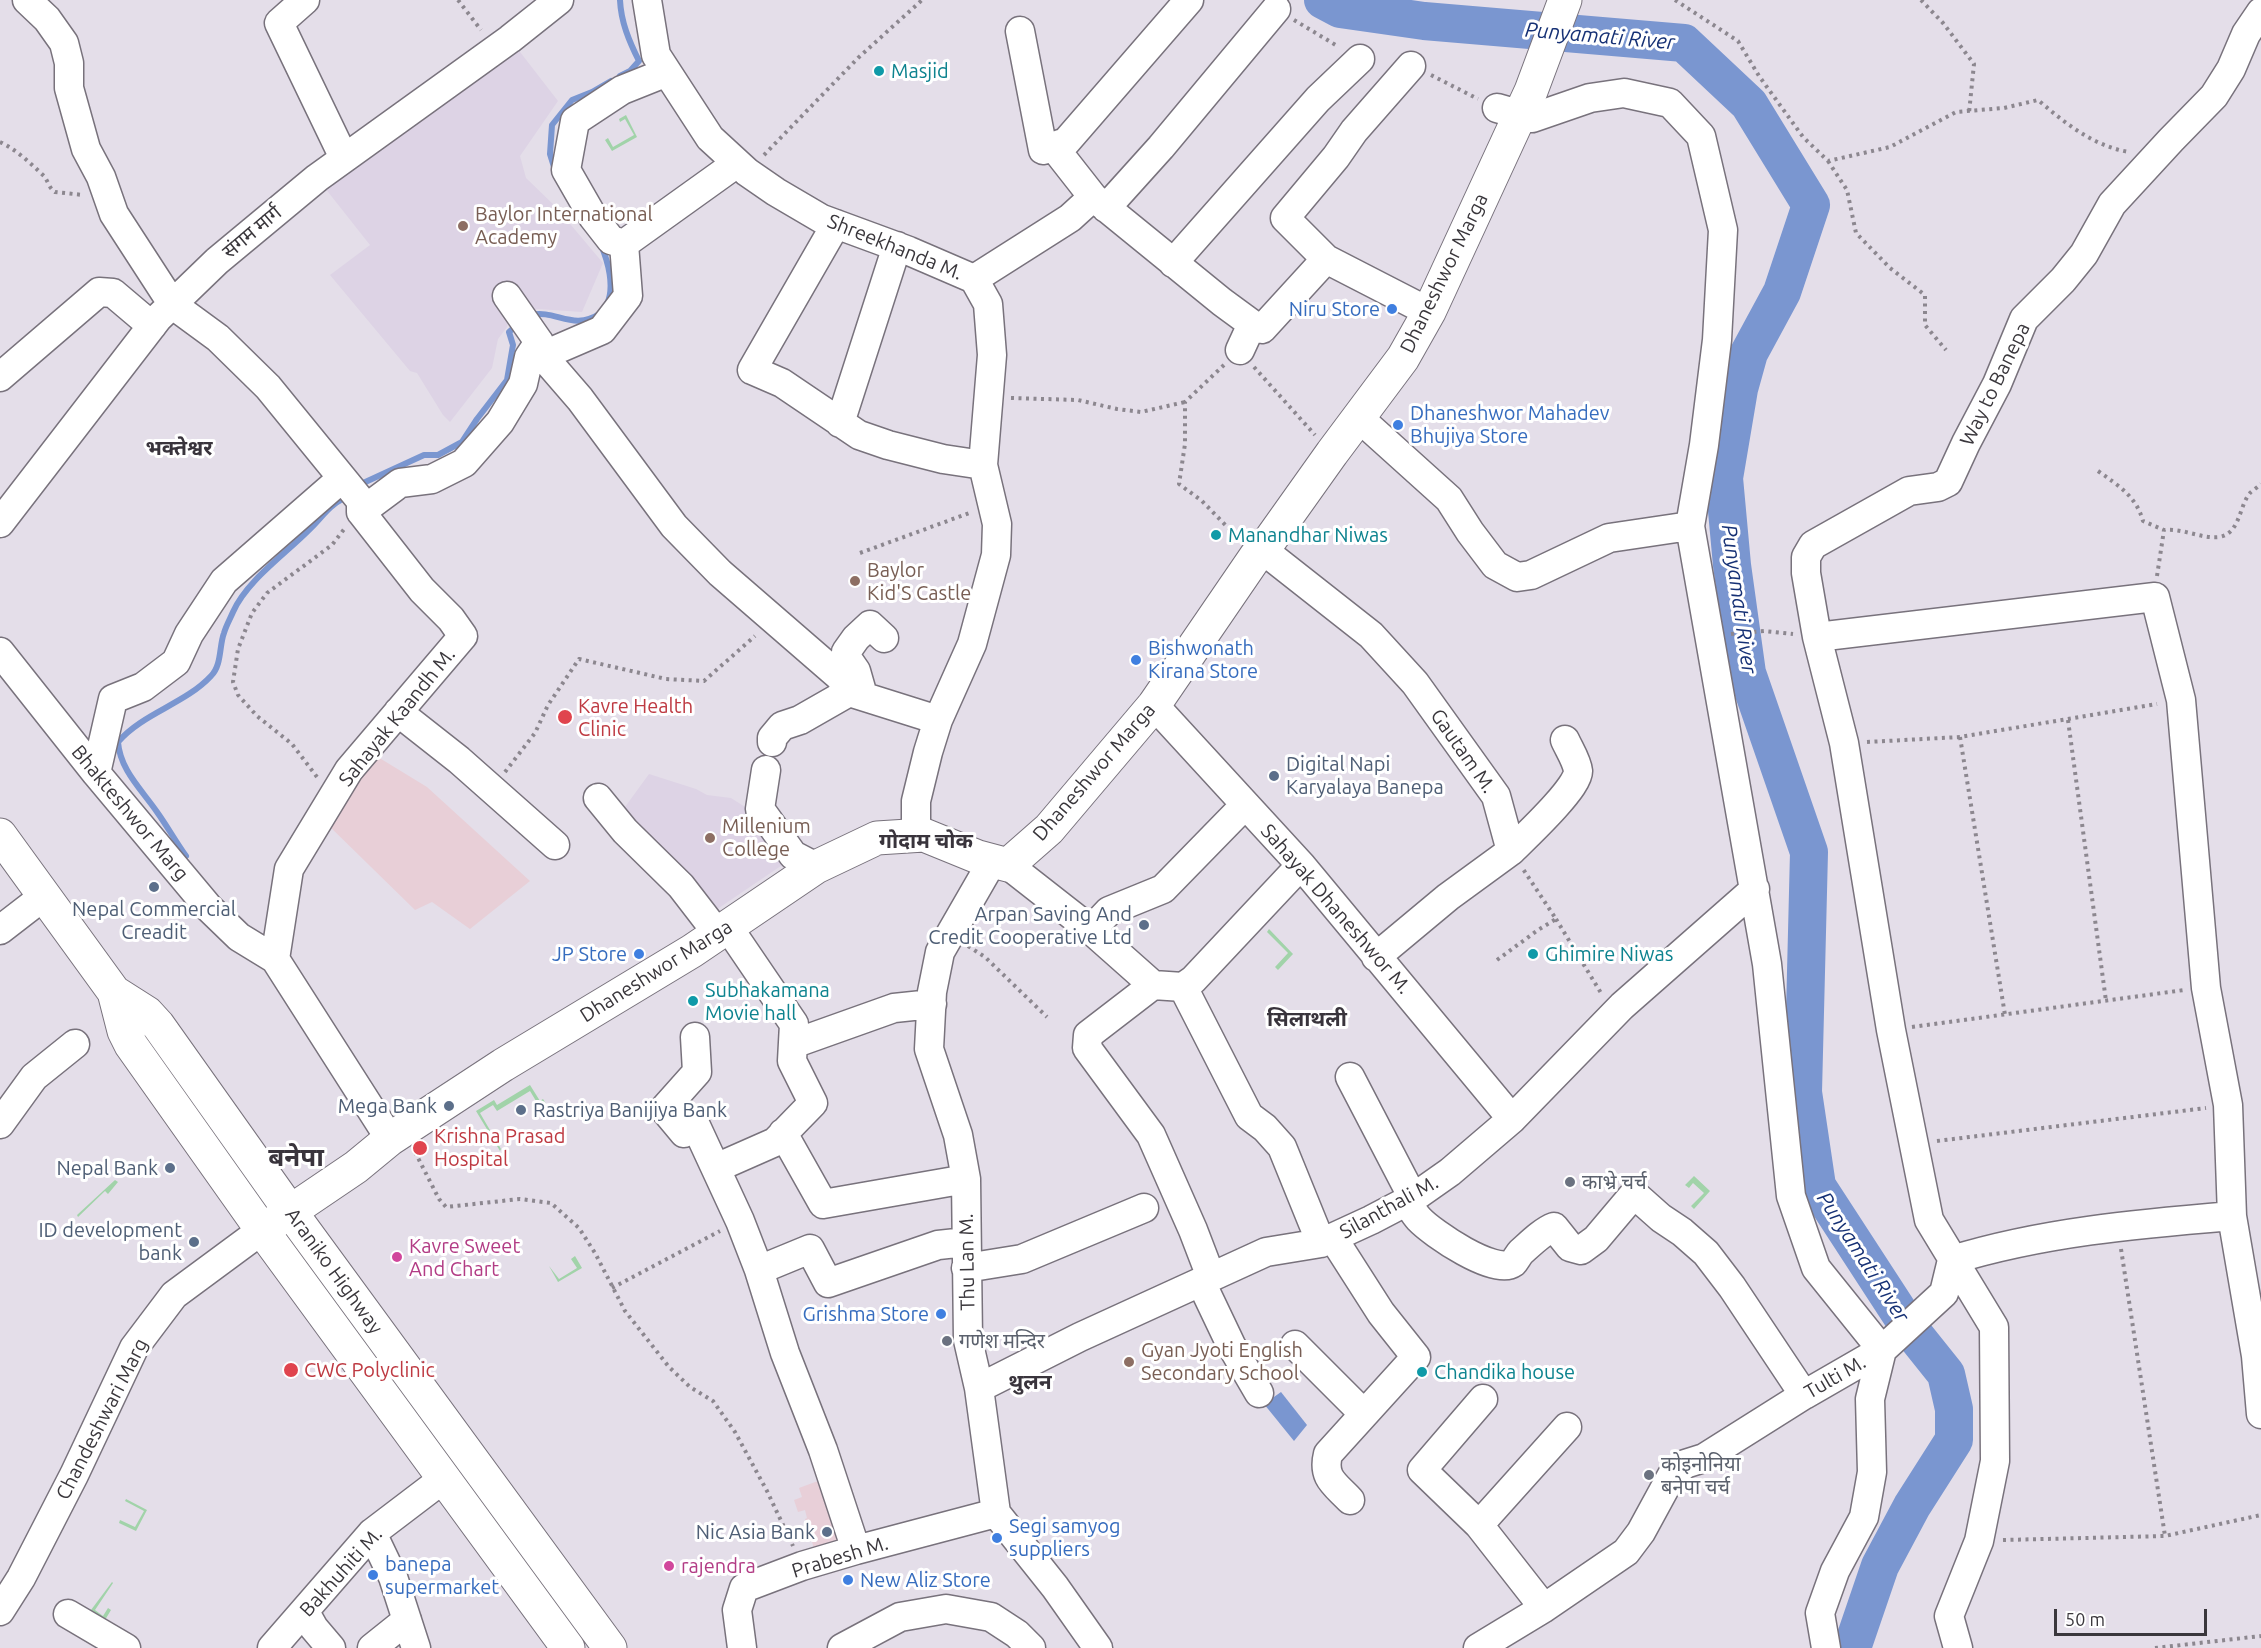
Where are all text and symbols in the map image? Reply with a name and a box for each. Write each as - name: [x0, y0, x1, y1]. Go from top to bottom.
- water label: Punyamati River: [1524, 17, 1676, 55]
- place label: Masjid: [891, 59, 949, 83]
- marker: Masjid: [872, 64, 886, 78]
- street label: Dhaneshwor Marga: [1395, 189, 1493, 357]
- street label: संगम मार्ग: [218, 200, 286, 264]
- place label: Baylor International Academy: [475, 202, 653, 249]
- street label: Shreekhanda M.: [824, 209, 966, 285]
- marker: Baylor International Academy: [456, 219, 470, 233]
- place label: Niru Store: [1289, 297, 1380, 321]
- marker: Niru Store: [1385, 302, 1399, 316]
- street label: Way to Banepa: [1955, 318, 2035, 450]
- place label: Dhaneshwor Mahadev Bhujiya Store: [1410, 401, 1610, 448]
- marker: Dhaneshwor Mahadev Bhujiya Store: [1391, 418, 1405, 432]
- district label: भक्तेश्वर: [145, 435, 213, 461]
- place label: Manandhar Niwas: [1228, 523, 1388, 547]
- water label: Punyamati River: [1716, 523, 1762, 675]
- marker: Manandhar Niwas: [1209, 528, 1223, 542]
- place label: Baylor Kid'S Castle: [867, 558, 971, 605]
- marker: Baylor Kid'S Castle: [848, 574, 862, 588]
- place label: Bishwonath Kirana Store: [1148, 636, 1258, 683]
- street label: Sahayak Kaandh M.: [334, 643, 460, 791]
- marker: Bishwonath Kirana Store: [1129, 653, 1143, 667]
- place label: Kavre Health Clinic: [578, 694, 693, 741]
- street label: Dhaneshwor Marga: [1028, 698, 1160, 846]
- street label: Gautam M.: [1425, 704, 1501, 798]
- marker: Kavre Health Clinic: [556, 708, 574, 726]
- street label: Bhakteshwor Marg: [66, 740, 194, 886]
- place label: Digital Napi Karyalaya Banepa: [1286, 752, 1444, 799]
- marker: Digital Napi Karyalaya Banepa: [1267, 769, 1281, 783]
- place label: Millenium College: [722, 814, 811, 861]
- street label: Sahayak Dhaneshwor M.: [1256, 819, 1416, 999]
- district label: गाेदाम चाेक: [879, 828, 973, 854]
- marker: Millenium College: [703, 831, 717, 845]
- marker: Nepal Commercial Creadit: [147, 880, 161, 894]
- place label: Nepal Commercial Creadit: [72, 897, 236, 944]
- place label: Arpan Saving And Credit Cooperative Ltd: [928, 902, 1132, 949]
- street label: Dhaneshwor Marga: [576, 915, 736, 1027]
- marker: Arpan Saving And Credit Cooperative Ltd: [1137, 918, 1151, 932]
- place label: JP Store: [552, 942, 627, 966]
- place label: Ghimire Niwas: [1545, 942, 1673, 966]
- marker: JP Store: [632, 947, 646, 961]
- marker: Ghimire Niwas: [1526, 947, 1540, 961]
- place label: Subhakamana Movie hall: [705, 978, 830, 1025]
- marker: Subhakamana Movie hall: [686, 994, 700, 1008]
- district label: सिलाथली: [1267, 1006, 1347, 1032]
- place label: Mega Bank: [338, 1094, 437, 1118]
- place label: Rastriya Banijiya Bank: [533, 1098, 727, 1122]
- marker: Mega Bank: [442, 1099, 456, 1113]
- marker: Rastriya Banijiya Bank: [514, 1103, 528, 1117]
- place label: Krishna Prasad Hospital: [434, 1124, 565, 1171]
- marker: Krishna Prasad Hospital: [411, 1139, 429, 1157]
- district label: बनेपा: [268, 1141, 324, 1173]
- place label: Nepal Bank: [56, 1156, 158, 1180]
- marker: Nepal Bank: [163, 1161, 177, 1175]
- street label: Silanthali M.: [1336, 1170, 1442, 1244]
- place label: काभ्रे चर्च: [1582, 1170, 1647, 1194]
- marker: काभ्रे चर्च: [1563, 1175, 1577, 1189]
- water label: Punyamati River: [1812, 1187, 1914, 1327]
- street label: Araniko Highway: [280, 1203, 388, 1339]
- street label: Thu Lan M.: [954, 1213, 980, 1311]
- place label: ID development bank: [38, 1218, 182, 1265]
- place label: Kavre Sweet And Chart: [409, 1234, 520, 1281]
- marker: ID development bank: [187, 1235, 201, 1249]
- marker: Kavre Sweet And Chart: [390, 1250, 404, 1264]
- place label: Grishma Store: [802, 1302, 929, 1326]
- marker: Grishma Store: [934, 1307, 948, 1321]
- place label: गणेश मन्दिर: [959, 1329, 1045, 1353]
- street label: Chandeshwari Marg: [51, 1334, 153, 1504]
- marker: गणेश मन्दिर: [940, 1334, 954, 1348]
- place label: Gyan Jyoti English Secondary School: [1141, 1338, 1303, 1385]
- street label: Tulti M.: [1800, 1350, 1870, 1404]
- marker: Gyan Jyoti English Secondary School: [1122, 1355, 1136, 1369]
- place label: CWC Polyclinic: [304, 1358, 435, 1382]
- place label: Chandika house: [1434, 1360, 1575, 1384]
- marker: CWC Polyclinic: [282, 1361, 300, 1379]
- marker: Chandika house: [1415, 1365, 1429, 1379]
- district label: थुलन: [1008, 1369, 1052, 1395]
- place label: कोइनोनिया बनेपा चर्च: [1661, 1452, 1741, 1499]
- marker: कोइनोनिया बनेपा चर्च: [1642, 1468, 1656, 1482]
- place label: Segi samyog suppliers: [1009, 1514, 1120, 1561]
- place label: Nic Asia Bank: [696, 1520, 815, 1544]
- street label: Bakhuhiti M.: [295, 1522, 387, 1622]
- marker: Nic Asia Bank: [820, 1525, 834, 1539]
- street label: Prabesh M.: [789, 1531, 891, 1583]
- marker: Segi samyog suppliers: [990, 1531, 1004, 1545]
- place label: banepa supermarket: [385, 1552, 499, 1599]
- place label: rajendra: [681, 1554, 756, 1578]
- marker: rajendra: [662, 1559, 676, 1573]
- marker: banepa supermarket: [366, 1568, 380, 1582]
- place label: New Aliz Store: [860, 1568, 991, 1592]
- marker: New Aliz Store: [841, 1573, 855, 1587]
- scale bar: [2057, 1597, 2210, 1635]
- text: 50 m: [2065, 1609, 2105, 1629]

